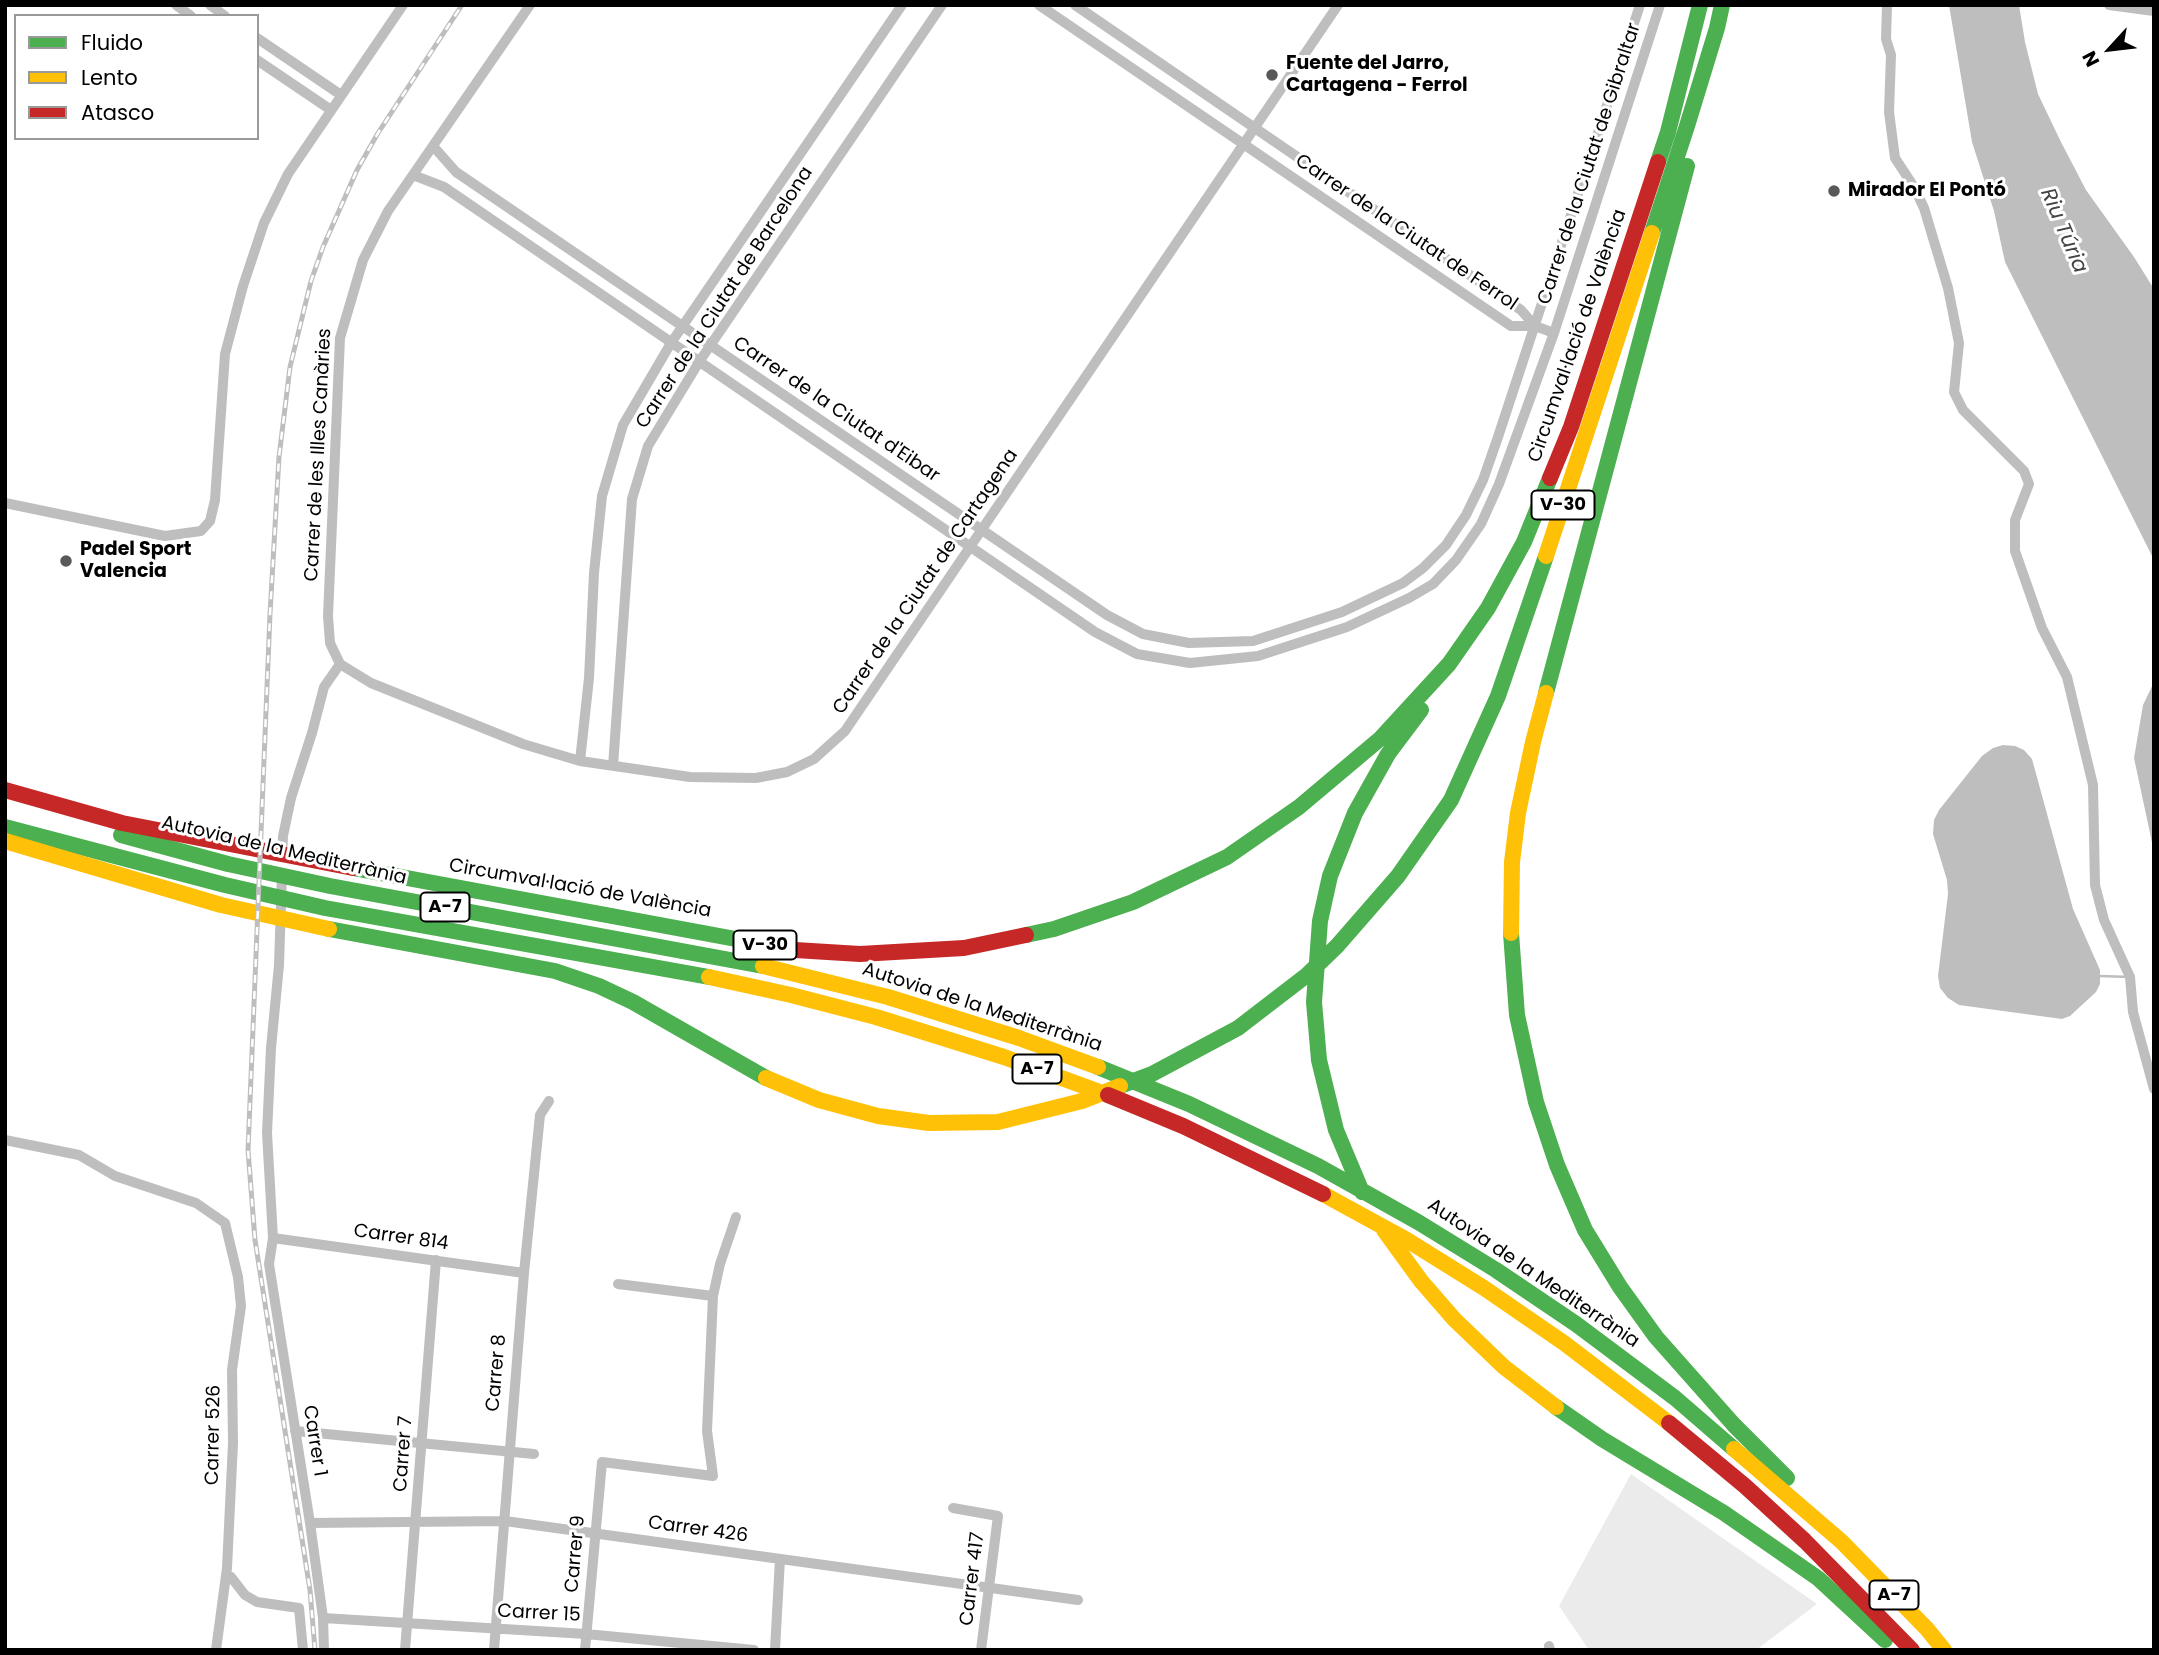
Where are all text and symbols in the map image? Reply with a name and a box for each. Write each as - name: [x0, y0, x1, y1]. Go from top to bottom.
- legend: [14, 14, 259, 140]
- north arrow: [2075, 14, 2145, 84]
- street label: Carrer de la Ciutat de Gibraltar: [1534, 20, 1646, 308]
- text: Fluido: [81, 28, 143, 57]
- text: N: [2076, 46, 2106, 71]
- place label: Fuente del Jarro, Cartagena - Ferrol: [1286, 53, 1468, 97]
- text: Lento: [81, 63, 138, 92]
- marker: Fuente del Jarro, Cartagena - Ferrol: [1264, 67, 1280, 83]
- text: Atasco: [81, 98, 154, 127]
- street label: Carrer de la Ciutat de Ferrol: [1291, 150, 1521, 316]
- street label: Carrer de la Ciutat de Barcelona: [632, 163, 818, 433]
- place label: Mirador El Pontó: [1848, 180, 2006, 202]
- marker: Mirador El Pontó: [1826, 183, 1842, 199]
- water label: Riu Túria: [2034, 185, 2092, 277]
- street label: Circumval·lació de València: [1524, 207, 1632, 465]
- street label: Carrer de les Illes Canàries: [301, 328, 337, 582]
- street label: Carrer de la Ciutat d'Eibar: [728, 332, 944, 488]
- street label: Carrer de la Ciutat de Cartagena: [829, 445, 1023, 719]
- road number: V-30: [1532, 490, 1594, 520]
- place label: Padel Sport Valencia: [80, 539, 192, 583]
- marker: Padel Sport Valencia: [58, 553, 74, 569]
- street label: Autovia de la Mediterrània: [159, 812, 409, 890]
- street label: Circumval·lació de València: [447, 855, 713, 923]
- road number: A-7: [420, 893, 470, 922]
- road number: V-30: [734, 930, 796, 960]
- street label: Autovia de la Mediterrània: [859, 958, 1105, 1058]
- road number: A-7: [1012, 1054, 1062, 1084]
- street label: Autovia de la Mediterrània: [1423, 1194, 1643, 1354]
- street label: Carrer 814: [352, 1220, 450, 1256]
- street label: Carrer 8: [482, 1333, 512, 1413]
- street label: Carrer 526: [202, 1385, 226, 1485]
- street label: Carrer 1: [297, 1404, 331, 1478]
- street label: Carrer 7: [390, 1415, 418, 1493]
- street label: Carrer 426: [647, 1512, 749, 1548]
- street label: Carrer 9: [561, 1514, 591, 1594]
- street label: Carrer 417: [956, 1531, 990, 1627]
- road number: A-7: [1870, 1580, 1918, 1610]
- street label: Carrer 15: [497, 1600, 581, 1628]

